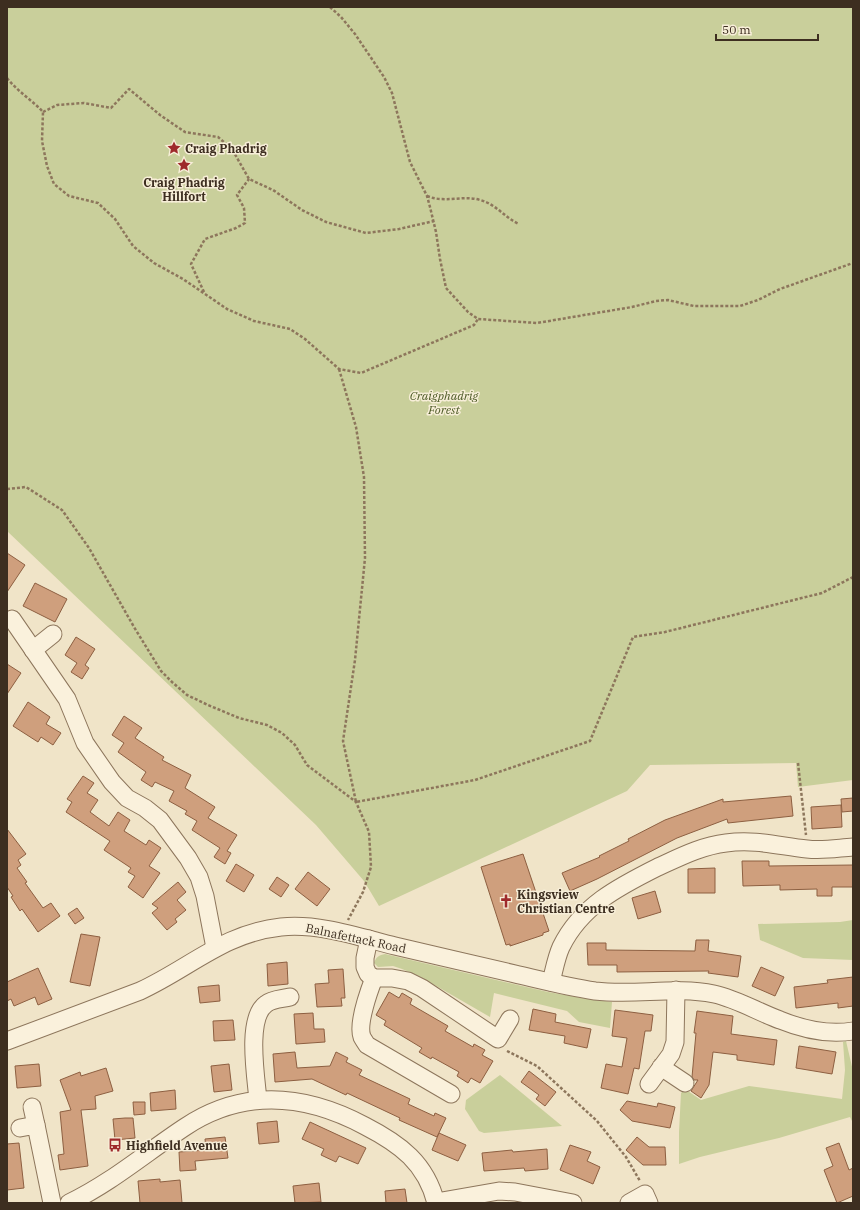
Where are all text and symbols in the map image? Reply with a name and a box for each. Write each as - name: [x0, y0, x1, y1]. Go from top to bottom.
- scale bar: [716, 16, 818, 42]
- text: 50 m: [722, 22, 751, 37]
- place icon: Craig Phadrig: [166, 140, 182, 156]
- place label: Craig Phadrig: [185, 141, 267, 156]
- place icon: Craig Phadrig Hillfort: [176, 157, 192, 173]
- place label: Craig Phadrig Hillfort: [143, 175, 225, 204]
- park label: Craigphadrig Forest: [410, 388, 479, 417]
- place label: Kingsview Christian Centre: [517, 887, 615, 916]
- church icon: Kingsview Christian Centre: [498, 893, 514, 909]
- street label: Balnafettack Road: [304, 920, 408, 956]
- bus stop icon: Highfield Avenue: [107, 1137, 123, 1153]
- place label: Highfield Avenue: [126, 1138, 228, 1153]

